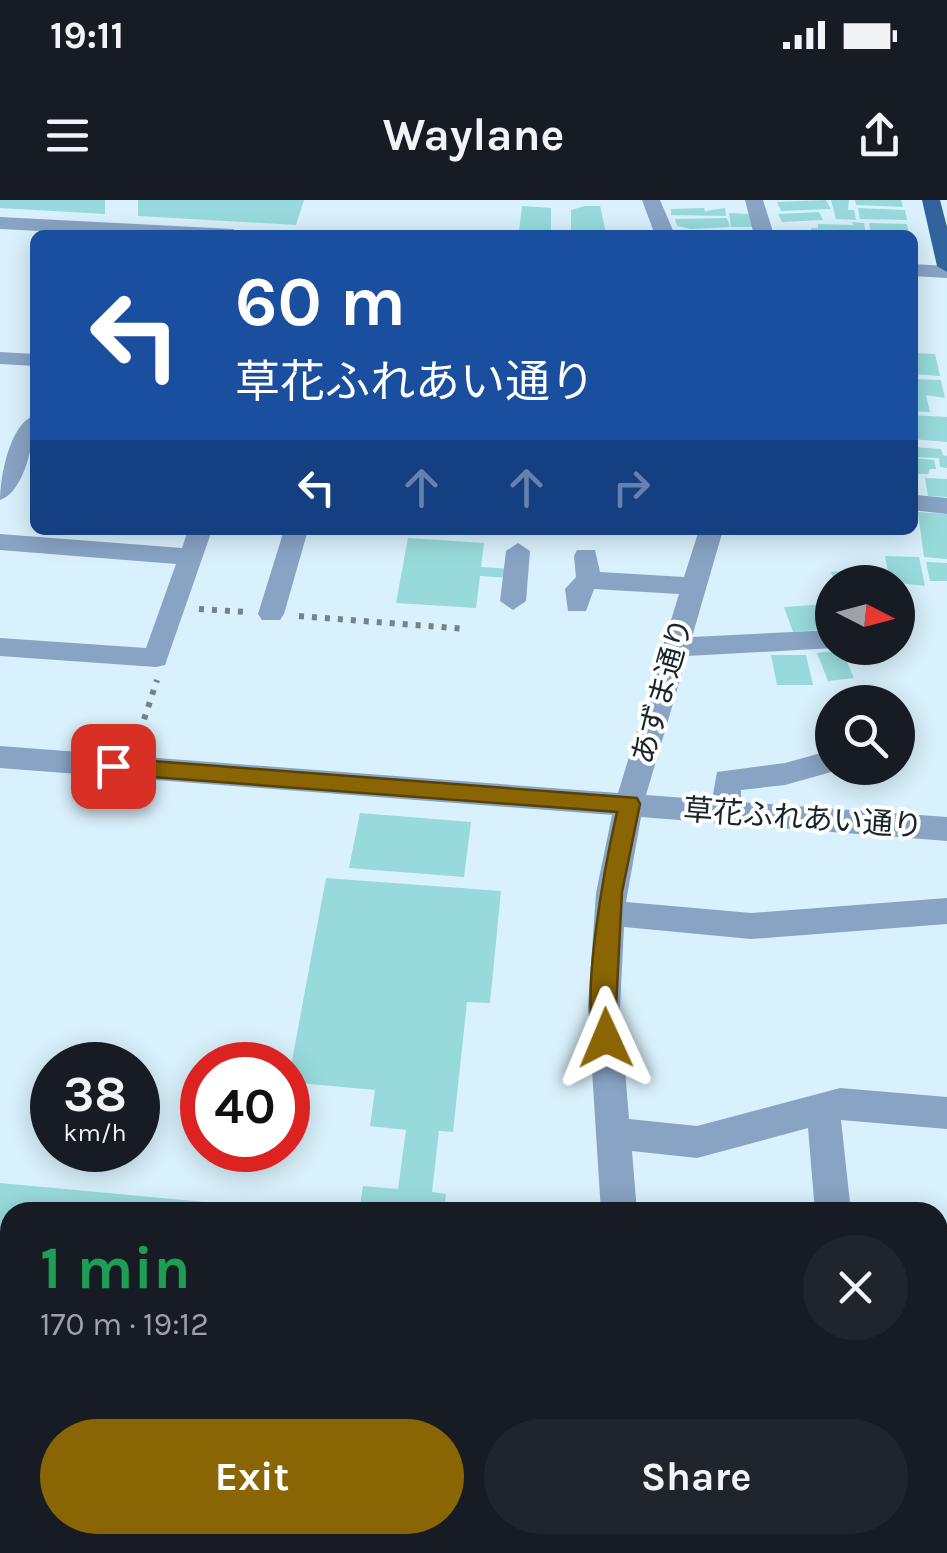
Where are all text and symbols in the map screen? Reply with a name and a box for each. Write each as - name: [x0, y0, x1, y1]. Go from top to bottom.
- text: 19:11: [50, 13, 124, 58]
- icon: menu: [40, 108, 95, 163]
- icon: share: [852, 108, 907, 163]
- text: Waylane: [383, 109, 564, 161]
- text: 60 m: [235, 261, 406, 343]
- icon: left: [70, 270, 200, 400]
- text: 草花ふれあい通り: [235, 356, 595, 408]
- icon: left: [289, 460, 344, 515]
- icon: ahead: [394, 460, 449, 515]
- icon: ahead: [499, 460, 554, 515]
- icon: right: [604, 460, 659, 515]
- north arrow: [815, 565, 915, 665]
- map controls: [815, 565, 915, 785]
- street label: あずま通り: [624, 614, 700, 768]
- button: search: [815, 685, 915, 785]
- pin: [71, 724, 156, 809]
- icon: arrive: [86, 739, 141, 794]
- street label: 草花ふれあい通り: [682, 792, 924, 844]
- position arrow: [554, 986, 658, 1090]
- speed limit sign: 40: [180, 1042, 310, 1172]
- text: 38: [63, 1065, 127, 1124]
- text: km/h: [63, 1118, 127, 1147]
- text: 1 min: [40, 1233, 191, 1303]
- button: close: [803, 1235, 908, 1340]
- text: 170 m · 19:12: [40, 1306, 209, 1343]
- button: Exit: [40, 1419, 464, 1534]
- button: Share: [484, 1419, 908, 1534]

